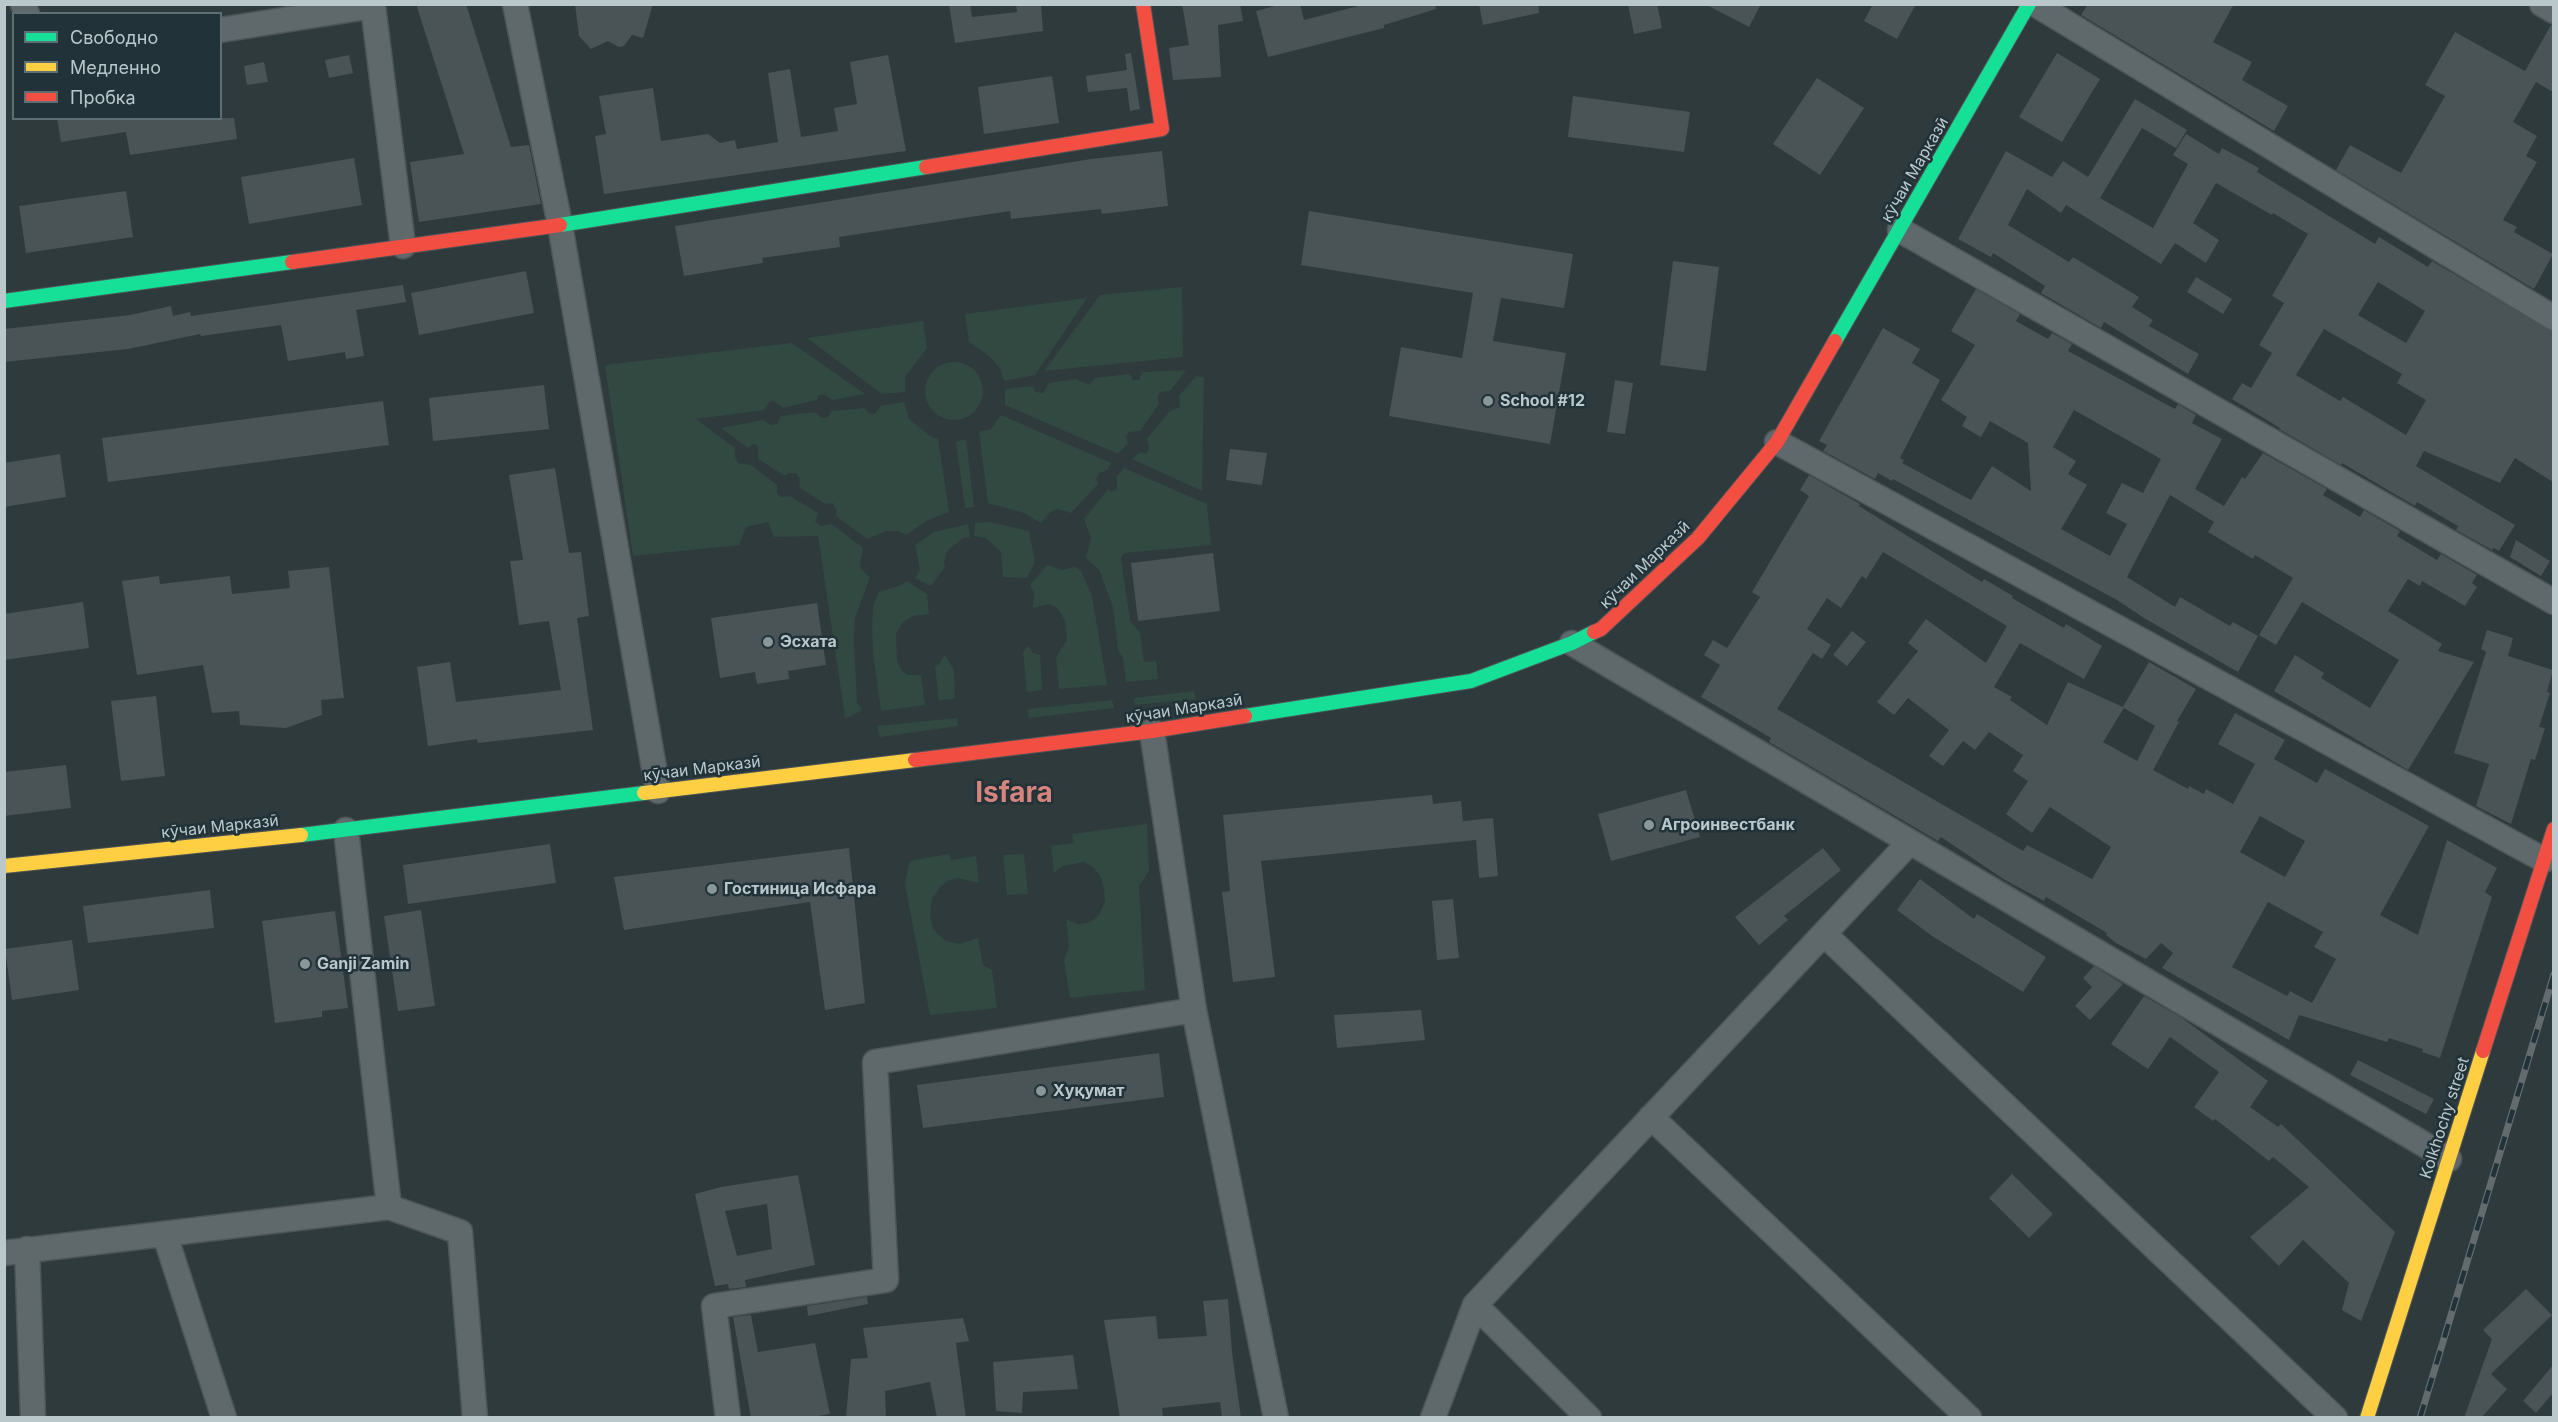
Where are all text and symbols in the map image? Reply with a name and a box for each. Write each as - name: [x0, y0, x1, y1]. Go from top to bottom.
- legend: [12, 12, 222, 120]
- text: Свободно: [70, 27, 158, 48]
- text: Медленно: [70, 57, 161, 78]
- text: Пробка: [70, 87, 136, 108]
- street label: кӯчаи Марказӣ: [1877, 114, 1953, 226]
- place label: School #12: [1500, 391, 1585, 411]
- marker: School #12: [1481, 394, 1495, 408]
- street label: кӯчаи Марказӣ: [1596, 517, 1694, 613]
- place label: Эсхата: [780, 632, 837, 652]
- marker: Эсхата: [761, 635, 775, 649]
- street label: кӯчаи Марказӣ: [1124, 690, 1244, 728]
- street label: кӯчаи Марказӣ: [642, 752, 762, 786]
- district label: Isfara: [975, 777, 1053, 811]
- street label: кӯчаи Марказӣ: [160, 811, 280, 843]
- place label: Агроинвестбанк: [1661, 815, 1795, 835]
- marker: Агроинвестбанк: [1642, 818, 1656, 832]
- place label: Гостиница Исфара: [724, 879, 876, 899]
- marker: Гостиница Исфара: [705, 882, 719, 896]
- place label: Ganji Zamin: [317, 954, 410, 974]
- marker: Ganji Zamin: [298, 957, 312, 971]
- street label: Kolkhochy street: [2416, 1055, 2474, 1181]
- place label: Хуқумат: [1053, 1081, 1124, 1101]
- marker: Хуқумат: [1034, 1084, 1048, 1098]

